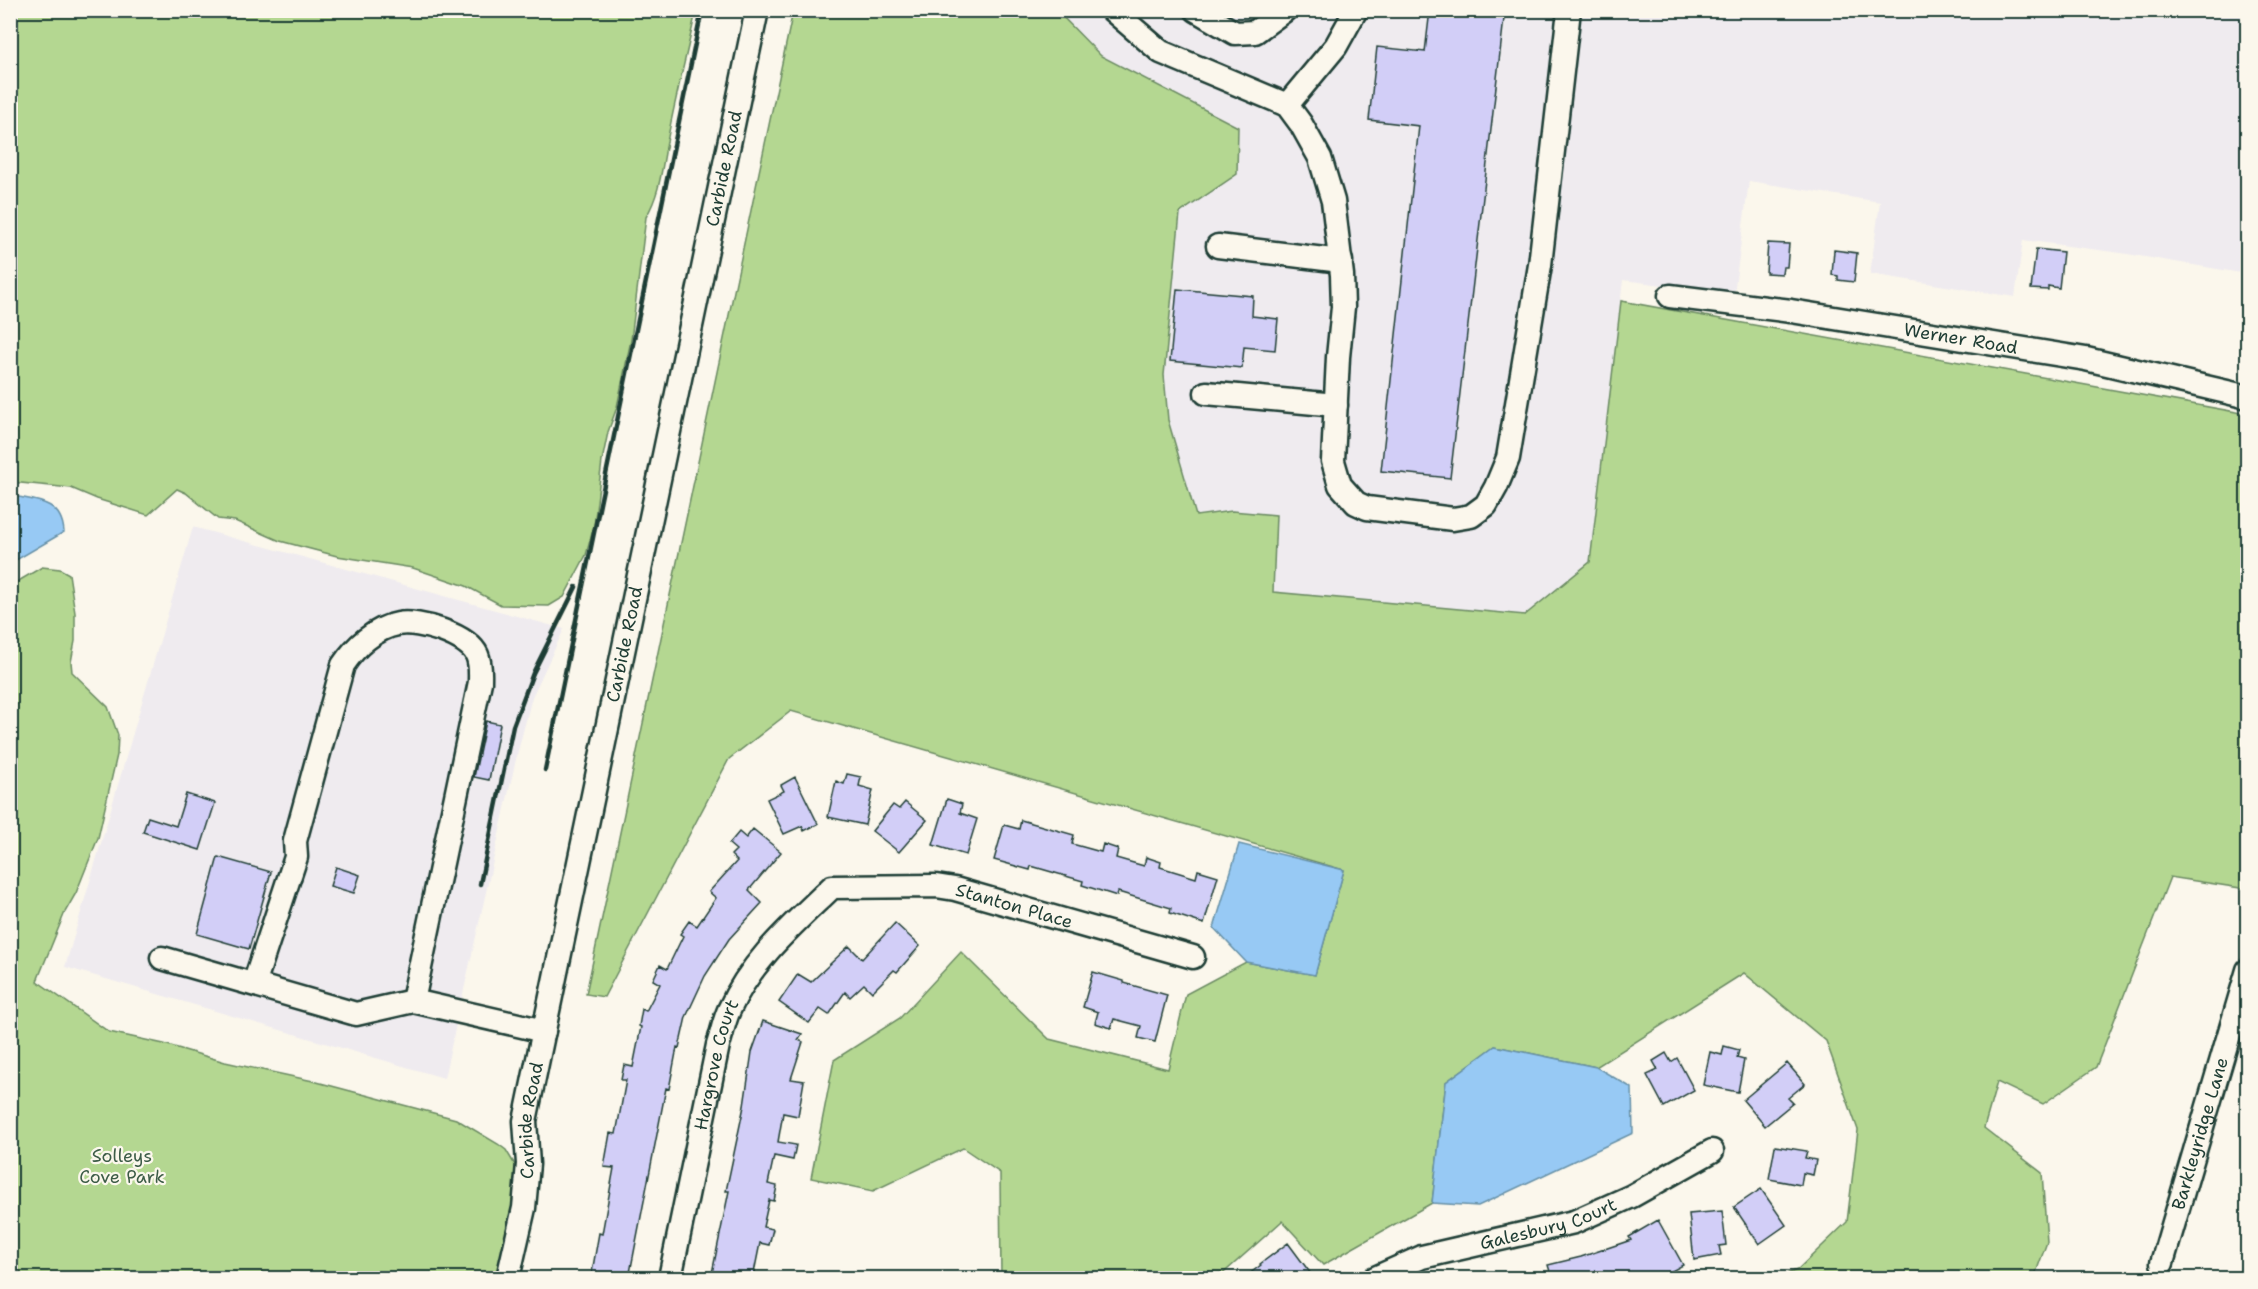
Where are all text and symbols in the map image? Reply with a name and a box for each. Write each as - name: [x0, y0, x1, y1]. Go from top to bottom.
- street label: Carbide Road: [700, 108, 748, 229]
- street label: Werner Road: [1902, 318, 2020, 360]
- street label: Carbide Road: [601, 584, 648, 705]
- street label: Stanton Place: [953, 878, 1076, 934]
- street label: Hargrove Court: [689, 995, 744, 1133]
- street label: Barkleyridge Lane: [2166, 1054, 2234, 1213]
- street label: Carbide Road: [513, 1060, 549, 1180]
- park label: Solleys Cove Park: [79, 1144, 165, 1189]
- street label: Galesbury Court: [1477, 1192, 1620, 1255]

